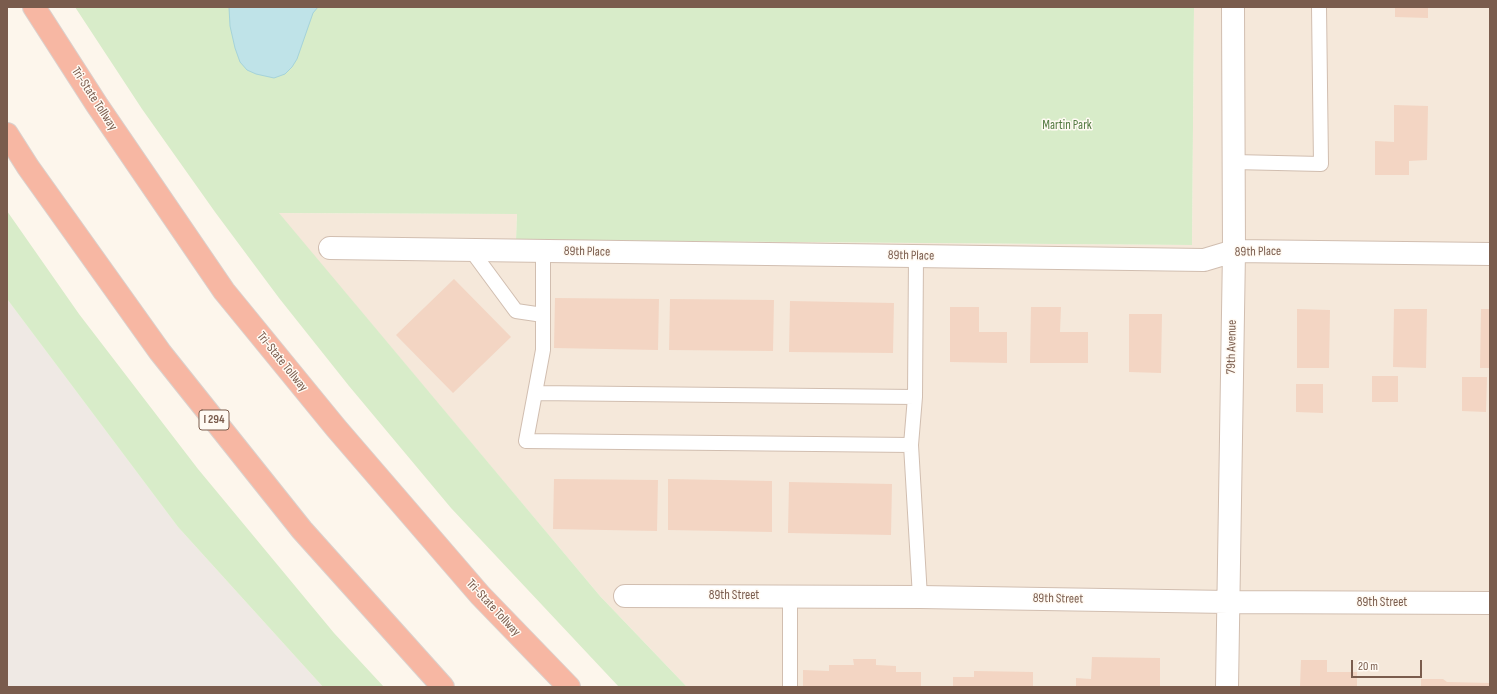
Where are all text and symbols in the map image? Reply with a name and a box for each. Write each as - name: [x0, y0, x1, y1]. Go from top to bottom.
- street label: Tri-State Tollway: [68, 64, 120, 134]
- park label: Martin Park: [1042, 118, 1092, 134]
- street label: 89th Place: [564, 244, 610, 260]
- street label: 89th Place: [1235, 244, 1281, 260]
- street label: 89th Place: [888, 248, 934, 264]
- street label: 79th Avenue: [1224, 320, 1240, 374]
- street label: Tri-State Tollway: [253, 329, 311, 395]
- road number: I 294: [199, 410, 229, 430]
- street label: Tri-State Tollway: [463, 576, 523, 640]
- street label: 89th Street: [709, 588, 759, 604]
- street label: 89th Street: [1033, 591, 1083, 607]
- street label: 89th Street: [1357, 595, 1407, 611]
- scale bar: [1353, 652, 1424, 678]
- text: 20 m: [1358, 659, 1378, 674]

